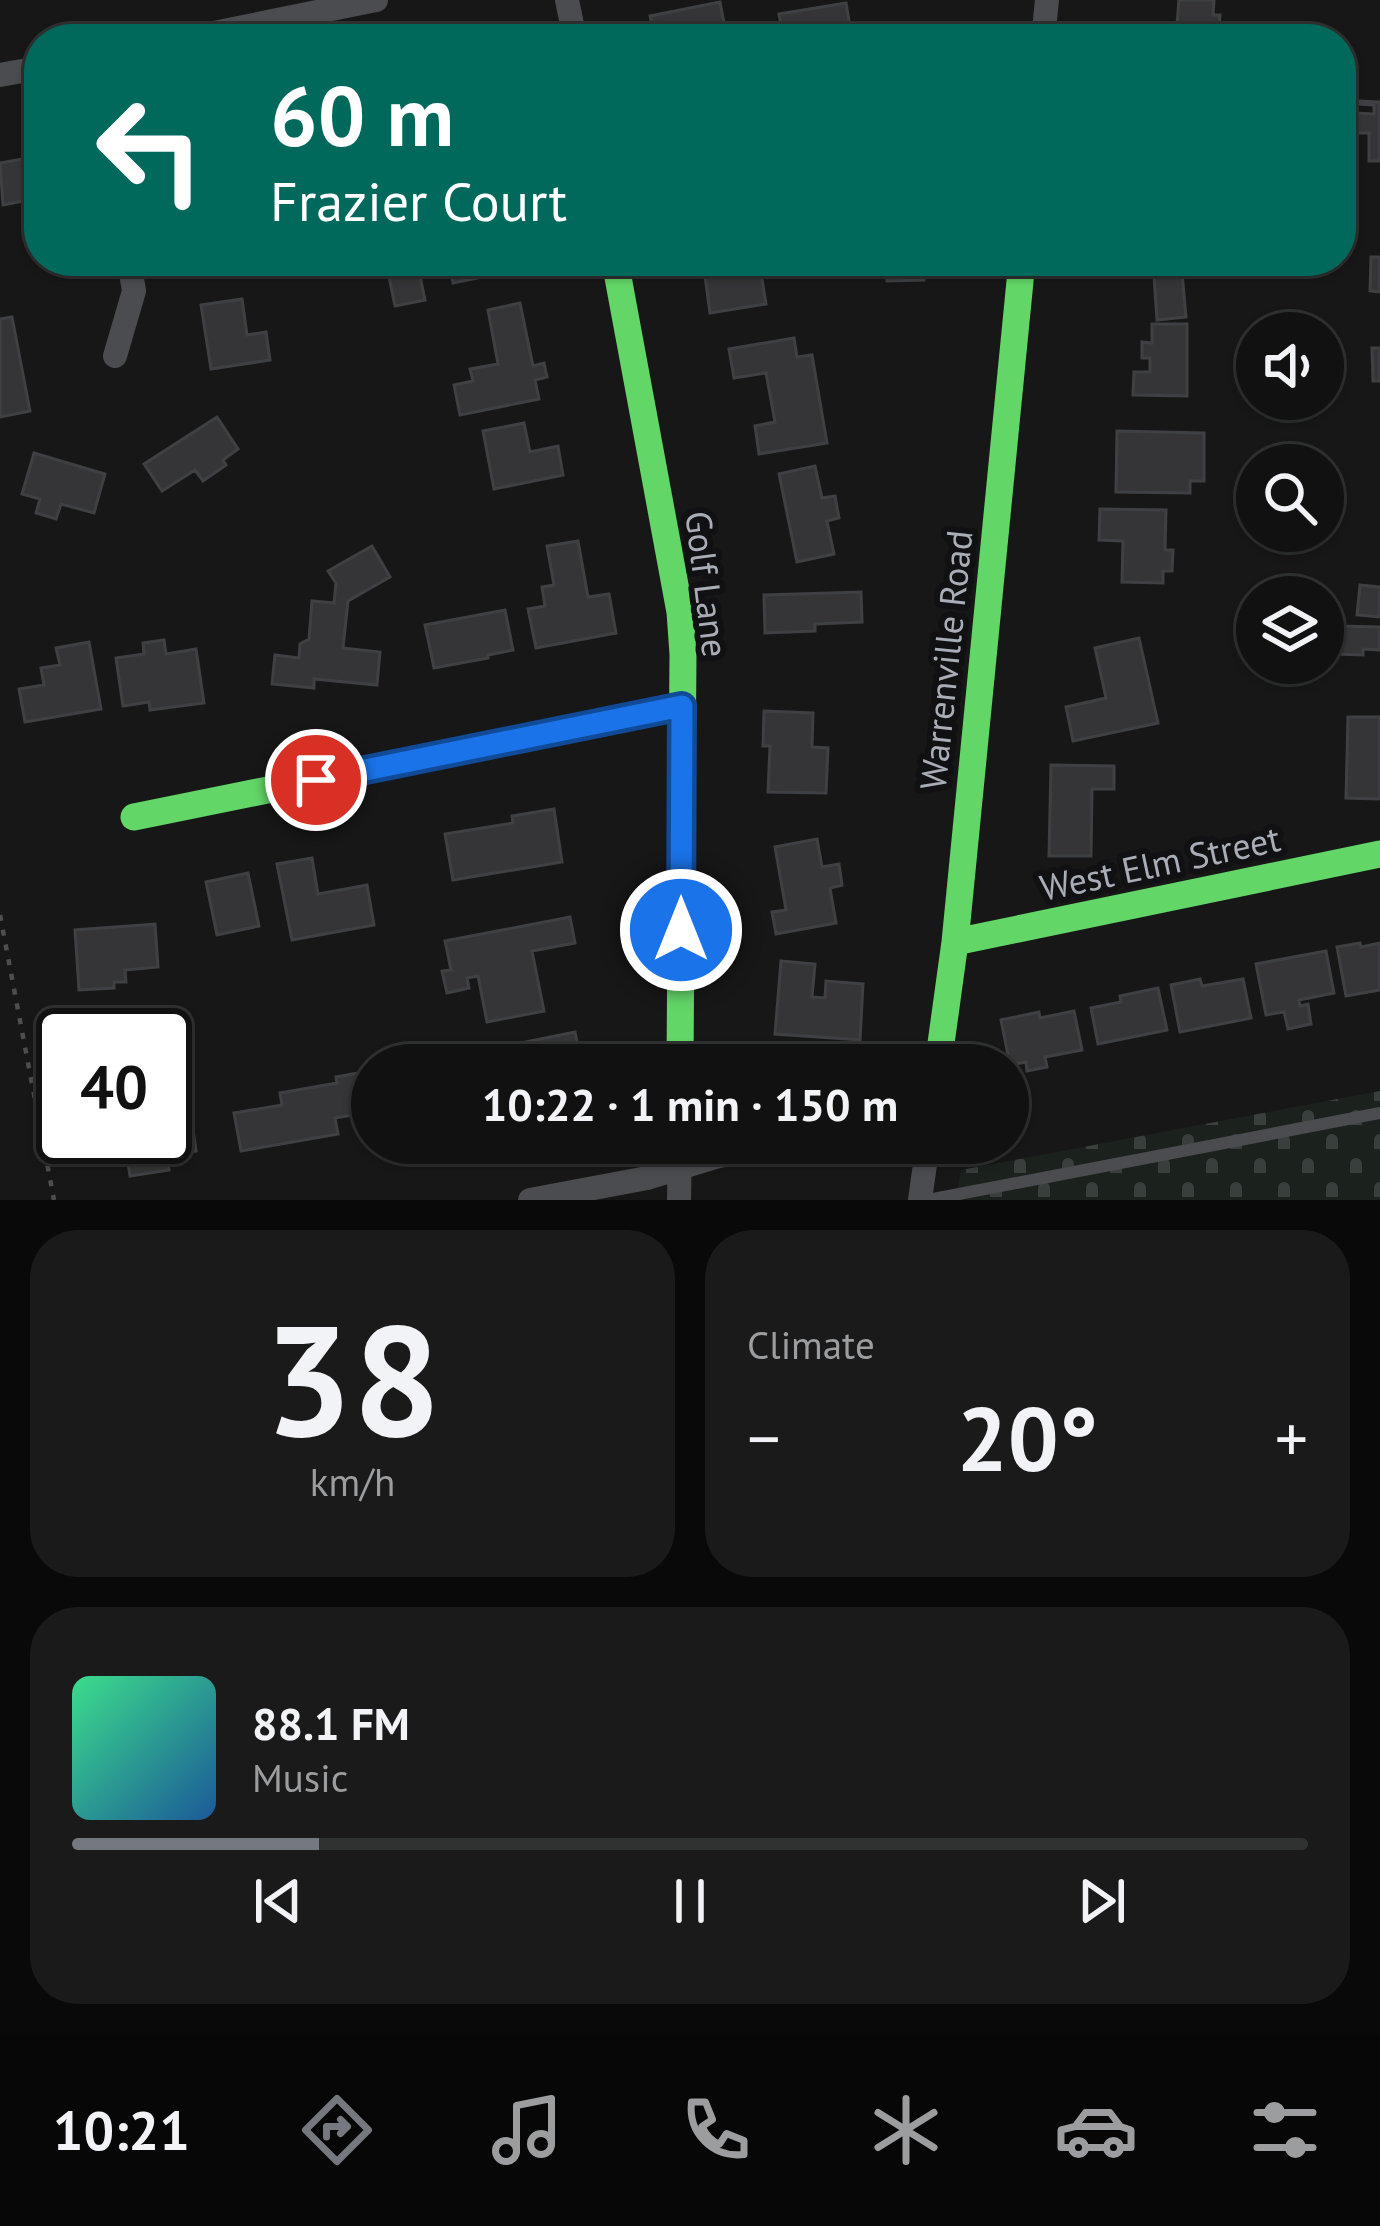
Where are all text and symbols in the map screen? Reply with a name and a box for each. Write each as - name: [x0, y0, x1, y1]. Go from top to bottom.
- text: 60 m: [270, 60, 454, 169]
- icon: left: [72, 72, 228, 228]
- text: Frazier Court: [270, 166, 567, 236]
- map controls: [1236, 312, 1344, 684]
- button: sound: [1236, 312, 1344, 420]
- button: search: [1236, 444, 1344, 552]
- street label: Golf Lane: [675, 508, 740, 660]
- street label: Warrenville Road: [909, 528, 983, 792]
- button: layers: [1236, 576, 1344, 684]
- pin: [265, 729, 367, 831]
- icon: arrive: [283, 747, 349, 813]
- street label: West Elm Street: [1036, 814, 1284, 911]
- position arrow: [618, 867, 744, 993]
- speed limit sign: 40: [36, 1008, 192, 1164]
- text: 10:22 · 1 min · 150 m: [482, 1075, 898, 1133]
- text: 38: [264, 1277, 441, 1479]
- text: Climate: [747, 1319, 875, 1370]
- text: 20°: [957, 1379, 1098, 1496]
- text: −: [747, 1395, 780, 1480]
- text: +: [1275, 1395, 1308, 1480]
- text: km/h: [310, 1456, 395, 1507]
- text: 88.1 FM: [252, 1694, 410, 1752]
- text: Music: [252, 1752, 348, 1803]
- icon: previous: [245, 1868, 311, 1934]
- icon: pause: [657, 1868, 723, 1934]
- icon: next: [1069, 1868, 1135, 1934]
- icon: directions: [295, 2088, 379, 2172]
- icon: music: [485, 2088, 569, 2172]
- icon: phone: [674, 2088, 758, 2172]
- icon: climate: [864, 2088, 948, 2172]
- icon: car: [1054, 2088, 1138, 2172]
- icon: filters: [1243, 2088, 1327, 2172]
- text: 10:21: [53, 2095, 190, 2165]

